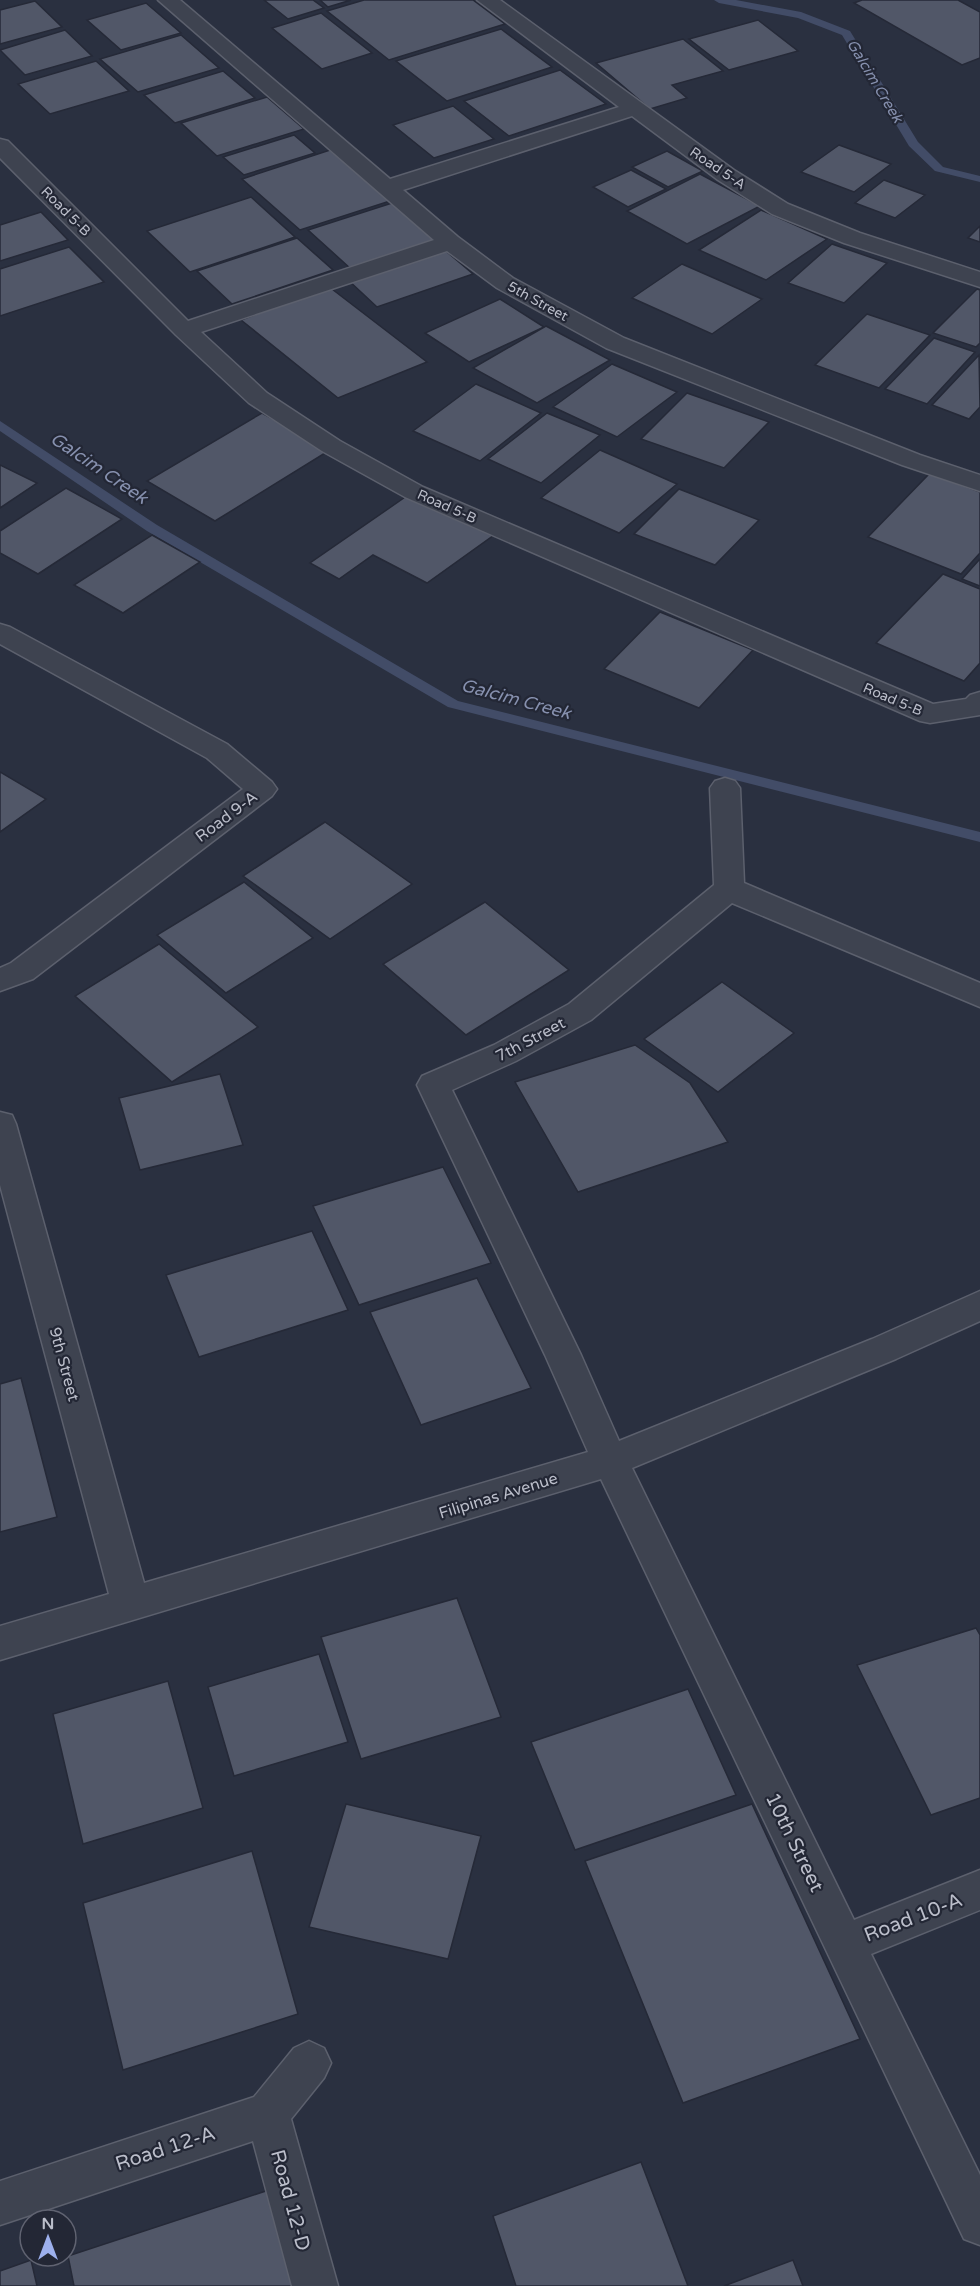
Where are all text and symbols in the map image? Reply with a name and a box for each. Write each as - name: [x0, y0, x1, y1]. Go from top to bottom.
- water label: Galcim Creek: [843, 36, 908, 127]
- street label: Road 5-A: [687, 144, 749, 193]
- street label: Road 5-B: [37, 183, 94, 240]
- street label: 5th Street: [505, 278, 571, 325]
- water label: Galcim Creek: [46, 427, 153, 509]
- street label: Road 5-B: [415, 486, 479, 527]
- water label: Galcim Creek: [459, 674, 574, 725]
- street label: Road 5-B: [860, 679, 925, 720]
- street label: Road 9-A: [192, 787, 262, 847]
- street label: 7th Street: [492, 1013, 569, 1067]
- street label: 9th Street: [45, 1325, 84, 1403]
- street label: Filipinas Avenue: [436, 1468, 560, 1524]
- street label: 10th Street: [760, 1789, 829, 1896]
- street label: Road 10-A: [861, 1888, 966, 1948]
- street label: Road 12-A: [112, 2122, 218, 2176]
- street label: Road 12-D: [265, 2147, 315, 2253]
- north arrow: [18, 2208, 78, 2268]
- text: N: [42, 2214, 54, 2234]

